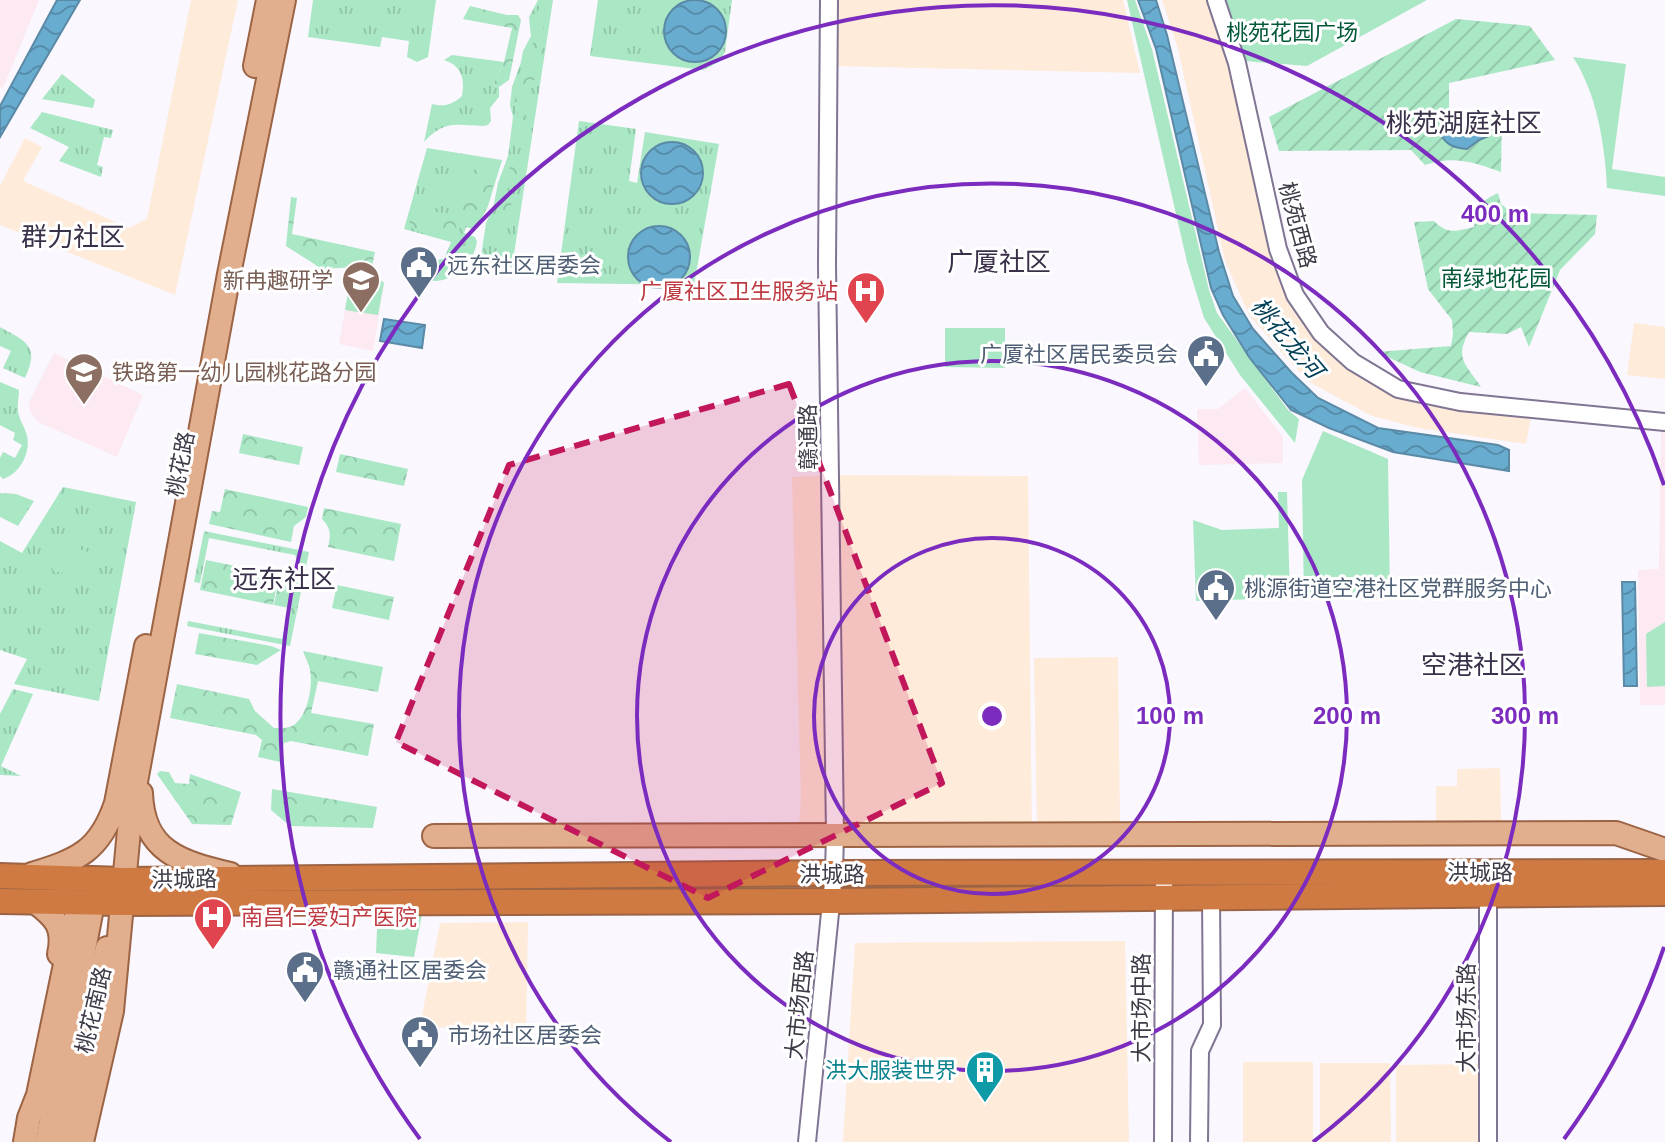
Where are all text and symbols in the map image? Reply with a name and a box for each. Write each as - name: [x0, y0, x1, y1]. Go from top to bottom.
- park label: 桃苑花园广场: [1226, 20, 1358, 45]
- district label: 桃苑湖庭社区: [1386, 108, 1542, 138]
- street label: 桃苑西路: [1274, 179, 1321, 271]
- text: 400 m: [1461, 200, 1529, 227]
- district label: 群力社区: [21, 222, 125, 252]
- public building icon: 远东社区居委会: [398, 244, 440, 299]
- district label: 广厦社区: [947, 247, 1051, 277]
- place label: 远东社区居委会: [447, 253, 601, 278]
- school or university icon: 新冉趣研学: [340, 259, 382, 314]
- park label: 南绿地花园: [1441, 266, 1551, 291]
- place label: 新冉趣研学: [223, 268, 333, 293]
- hospital icon: 广厦社区卫生服务站: [845, 270, 887, 325]
- place label: 广厦社区卫生服务站: [640, 279, 838, 304]
- water label: 桃花龙河: [1246, 292, 1331, 386]
- public building icon: 广厦社区居民委员会: [1185, 333, 1227, 388]
- place label: 广厦社区居民委员会: [980, 342, 1178, 367]
- school or university icon: 铁路第一幼儿园桃花路分园: [63, 351, 105, 406]
- place label: 铁路第一幼儿园桃花路分园: [112, 360, 376, 385]
- street label: 赣通路: [795, 404, 822, 470]
- street label: 桃花路: [162, 429, 199, 499]
- district label: 远东社区: [232, 564, 336, 594]
- public building icon: 桃源街道空港社区党群服务中心: [1195, 567, 1237, 622]
- place label: 桃源街道空港社区党群服务中心: [1244, 576, 1552, 601]
- district label: 空港社区: [1421, 650, 1525, 680]
- centre of rings: [978, 702, 1006, 730]
- text: 100 m: [1136, 702, 1204, 729]
- text: 200 m: [1313, 702, 1381, 729]
- text: 300 m: [1491, 702, 1559, 729]
- street label: 洪城路: [1447, 860, 1513, 885]
- street label: 洪城路: [799, 862, 865, 887]
- street label: 洪城路: [151, 866, 217, 893]
- hospital icon: 南昌仁爱妇产医院: [192, 896, 234, 951]
- place label: 南昌仁爱妇产医院: [241, 905, 417, 930]
- public building icon: 赣通社区居委会: [284, 949, 326, 1004]
- street label: 大市场西路: [781, 949, 818, 1061]
- street label: 大市场中路: [1129, 953, 1154, 1063]
- place label: 赣通社区居委会: [333, 958, 487, 983]
- street label: 大市场东路: [1454, 963, 1479, 1073]
- street label: 桃花南路: [71, 964, 116, 1056]
- public building icon: 市场社区居委会: [399, 1014, 441, 1069]
- place label: 市场社区居委会: [448, 1023, 602, 1048]
- building icon: 洪大服装世界: [964, 1049, 1006, 1104]
- place label: 洪大服装世界: [825, 1058, 957, 1083]

